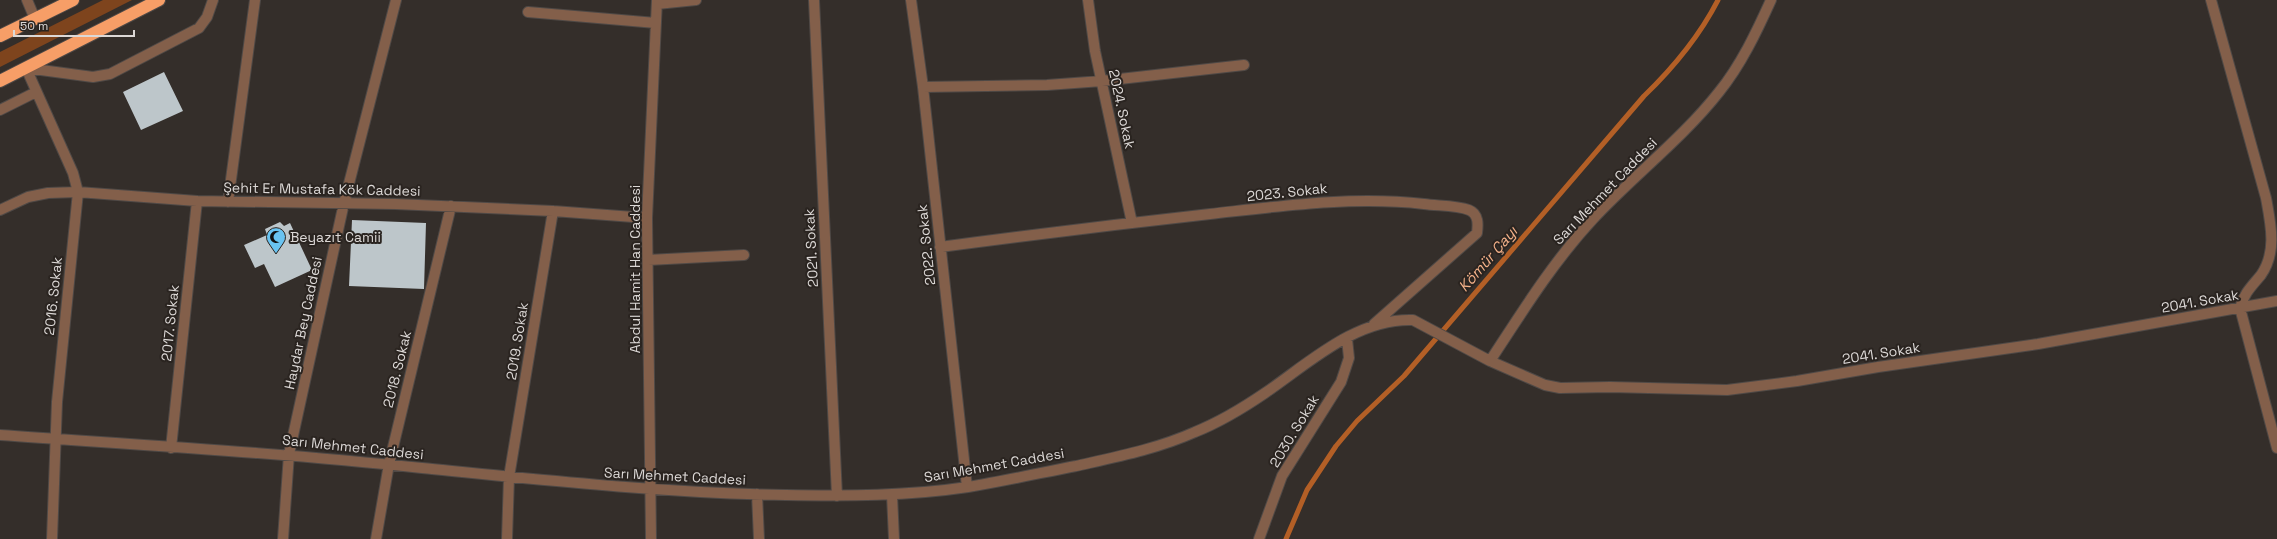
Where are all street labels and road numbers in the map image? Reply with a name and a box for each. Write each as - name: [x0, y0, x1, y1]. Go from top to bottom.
- street label: 2024. Sokak: [1105, 67, 1139, 151]
- street label: Sarı Mehmet Caddesi: [1549, 134, 1661, 248]
- street label: Şehit Er Mustafa Kök Caddesi: [223, 178, 421, 200]
- street label: 2023. Sokak: [1246, 179, 1329, 205]
- street label: Abdul Hamit Han Caddesi: [626, 185, 644, 353]
- street label: 2022. Sokak: [913, 203, 939, 286]
- street label: 2021. Sokak: [800, 208, 822, 288]
- street label: 2016. Sokak: [40, 255, 66, 336]
- street label: Haydar Bey Caddesi: [280, 255, 326, 391]
- street label: 2017. Sokak: [157, 283, 183, 362]
- street label: 2041. Sokak: [2160, 285, 2241, 317]
- street label: 2019. Sokak: [502, 300, 532, 381]
- street label: 2018. Sokak: [379, 328, 415, 409]
- street label: 2041. Sokak: [1841, 338, 1922, 368]
- street label: 2030. Sokak: [1265, 391, 1323, 471]
- street label: Sarı Mehmet Caddesi: [281, 431, 425, 463]
- street label: Sarı Mehmet Caddesi: [923, 444, 1065, 486]
- street label: Sarı Mehmet Caddesi: [604, 463, 746, 489]

